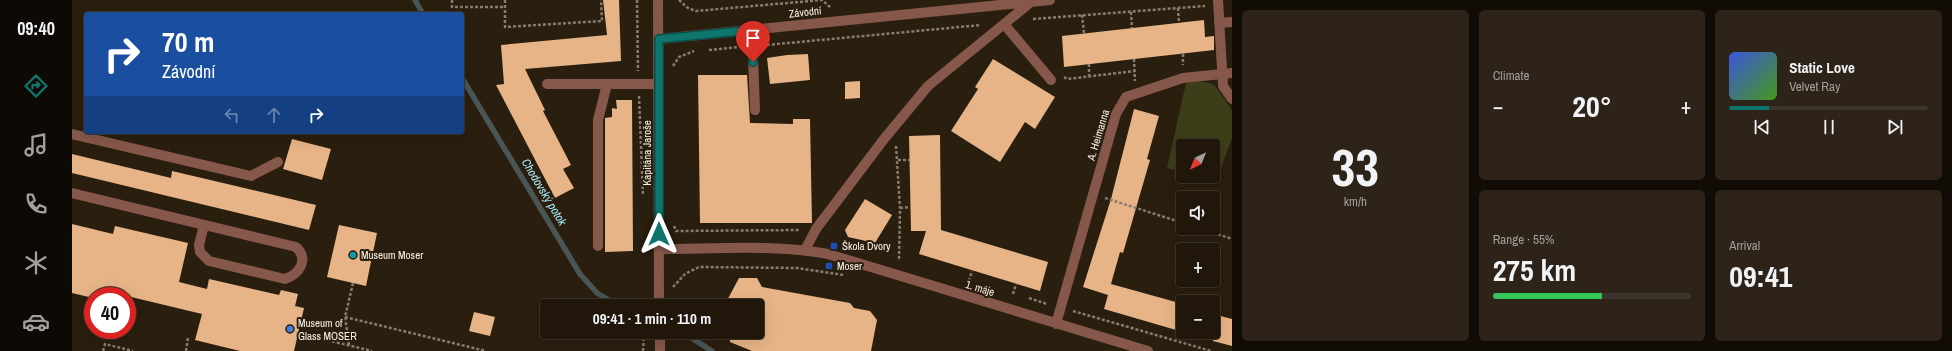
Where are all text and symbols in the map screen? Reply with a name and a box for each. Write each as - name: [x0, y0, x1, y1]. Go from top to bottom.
- street label: Závodní: [788, 3, 822, 21]
- text: 09:40: [17, 16, 55, 41]
- pin: [736, 21, 770, 62]
- text: 70 m: [162, 23, 214, 61]
- icon: arrive: [742, 27, 764, 49]
- icon: right: [96, 28, 148, 80]
- text: Static Love: [1789, 57, 1855, 78]
- text: Závodní: [162, 59, 215, 84]
- text: Climate: [1493, 67, 1529, 84]
- icon: directions: [22, 72, 50, 100]
- text: Velvet Ray: [1789, 78, 1840, 95]
- text: 20°: [1572, 86, 1612, 126]
- text: −: [1493, 91, 1503, 121]
- text: +: [1681, 91, 1691, 121]
- icon: left: [221, 104, 243, 126]
- icon: ahead: [263, 104, 285, 126]
- icon: right: [305, 104, 327, 126]
- street label: A. Heimanna: [1083, 108, 1112, 163]
- icon: previous: [1751, 116, 1773, 138]
- icon: pause: [1818, 116, 1840, 138]
- icon: next: [1884, 116, 1906, 138]
- street label: Kapitána Jaroše: [640, 120, 654, 186]
- icon: music: [22, 131, 50, 159]
- text: 33: [1332, 132, 1379, 202]
- north arrow: [1176, 139, 1220, 183]
- map controls: [1176, 139, 1220, 339]
- water label: Chodovský potok: [518, 156, 571, 229]
- icon: phone: [22, 190, 50, 218]
- button: sound: [1176, 191, 1220, 235]
- text: km/h: [1344, 193, 1367, 210]
- position arrow: [638, 213, 680, 255]
- text: Range · 55%: [1493, 231, 1554, 248]
- text: Arrival: [1729, 237, 1760, 254]
- place label: Škola Dvory: [842, 239, 891, 253]
- marker: Škola Dvory: [829, 241, 839, 251]
- button: +: [1176, 243, 1220, 287]
- place label: Museum Moser: [361, 248, 423, 262]
- icon: climate: [22, 249, 50, 277]
- marker: Museum Moser: [348, 250, 358, 260]
- text: 275 km: [1493, 250, 1576, 290]
- text: 09:41: [1729, 256, 1792, 296]
- place label: Moser: [837, 259, 862, 273]
- marker: Moser: [824, 261, 834, 271]
- street label: 1. máje: [964, 277, 996, 299]
- speed limit sign: 40: [84, 287, 136, 339]
- button: −: [1176, 295, 1220, 339]
- icon: car: [22, 308, 50, 336]
- text: 09:41 · 1 min · 110 m: [593, 308, 711, 329]
- place label: Museum of Glass MOSER: [298, 316, 357, 343]
- marker: Museum of Glass MOSER: [285, 324, 295, 334]

